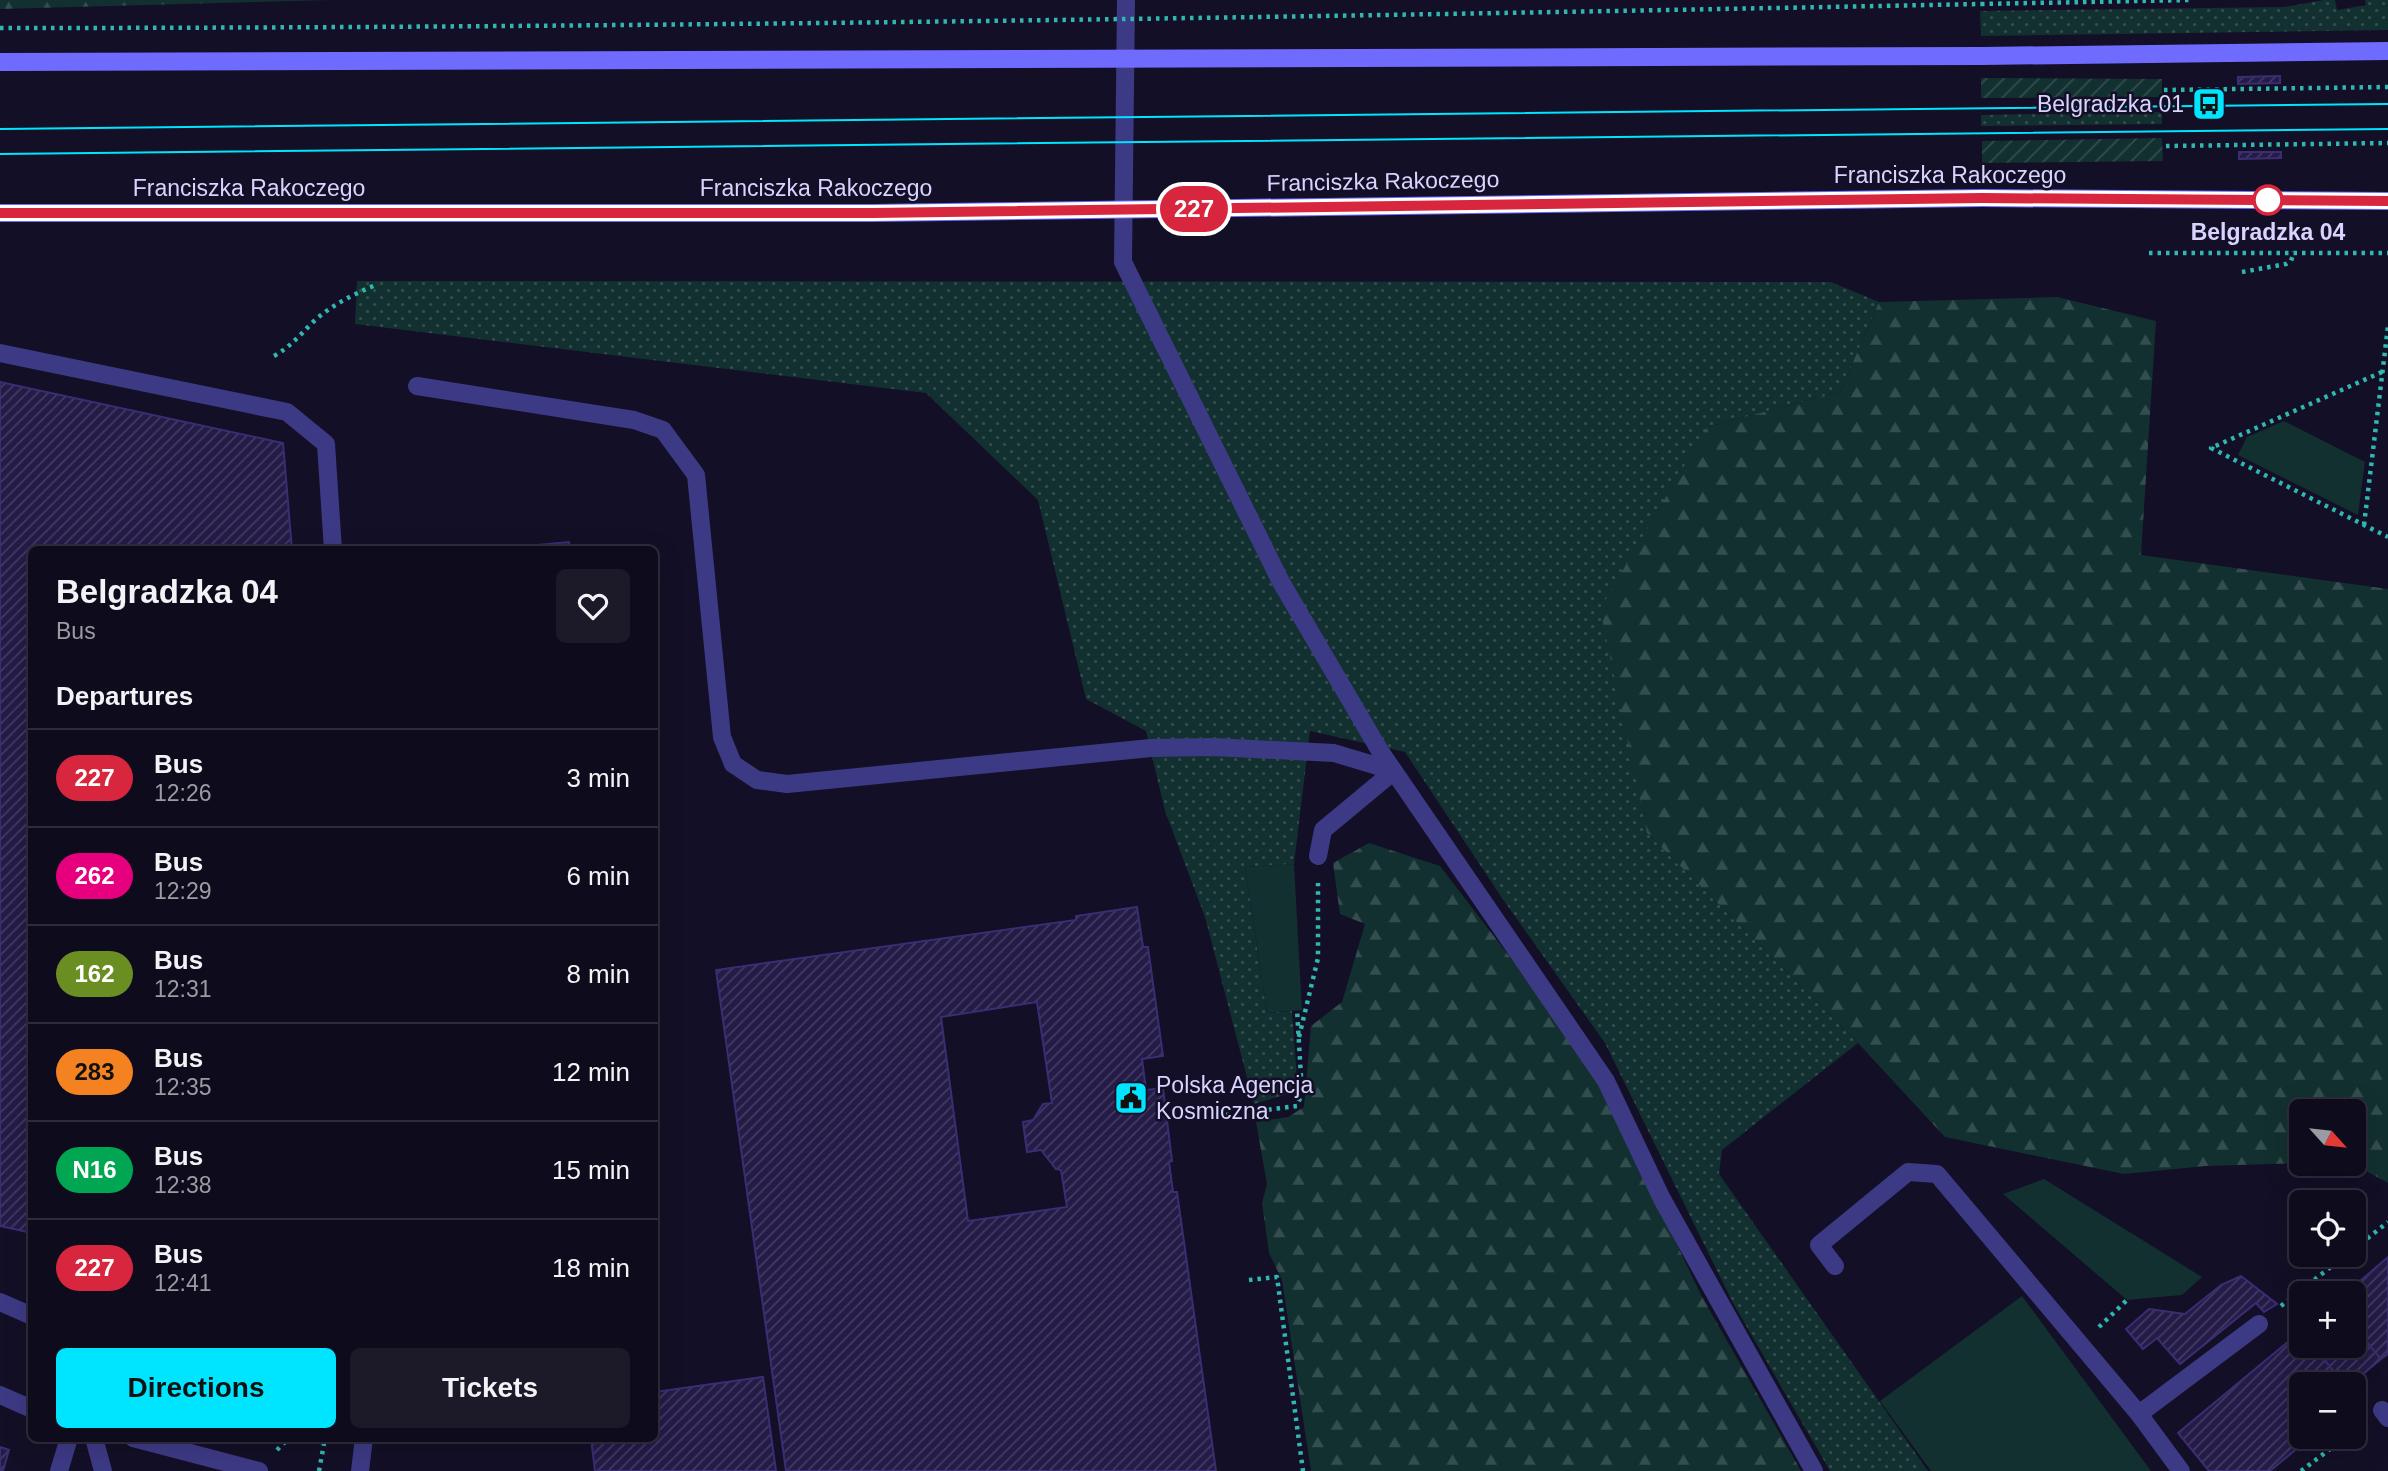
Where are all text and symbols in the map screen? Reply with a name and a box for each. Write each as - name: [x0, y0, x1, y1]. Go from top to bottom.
- bus stop icon: Belgradzka 01: [2190, 85, 2228, 123]
- place label: Belgradzka 01: [2037, 91, 2184, 117]
- street label: Franciszka Rakoczego: [1834, 162, 2066, 188]
- street label: Franciszka Rakoczego: [1266, 166, 1500, 196]
- street label: Franciszka Rakoczego: [133, 175, 365, 201]
- street label: Franciszka Rakoczego: [700, 175, 932, 201]
- marker: Belgradzka 04: [2253, 185, 2283, 215]
- line badge: 227: [1154, 186, 1234, 232]
- text: 227: [1174, 195, 1214, 222]
- place label: Belgradzka 04: [2191, 219, 2346, 245]
- button: heart: [556, 569, 630, 643]
- text: Belgradzka 04: [56, 573, 278, 610]
- text: Bus: [56, 618, 96, 644]
- text: Departures: [56, 681, 193, 711]
- text: Bus: [154, 749, 203, 779]
- text: 3 min: [566, 763, 630, 793]
- text: 227: [74, 764, 115, 791]
- text: 12:26: [154, 780, 212, 806]
- text: Bus: [154, 847, 203, 877]
- text: 6 min: [566, 861, 630, 891]
- text: 262: [74, 862, 115, 889]
- text: 12:29: [154, 878, 212, 904]
- text: Bus: [154, 945, 203, 975]
- text: 8 min: [566, 959, 630, 989]
- text: 162: [74, 960, 115, 987]
- text: 12:31: [154, 976, 212, 1002]
- text: Bus: [154, 1043, 203, 1073]
- text: 12 min: [552, 1057, 630, 1087]
- text: 283: [74, 1058, 115, 1085]
- place label: Polska Agencja Kosmiczna: [1156, 1072, 1313, 1124]
- text: 12:35: [154, 1074, 212, 1100]
- public building icon: Polska Agencja Kosmiczna: [1112, 1079, 1150, 1117]
- north arrow: [2289, 1099, 2366, 1176]
- map controls: [2289, 1099, 2366, 1449]
- text: Bus: [154, 1141, 203, 1171]
- text: 15 min: [552, 1155, 630, 1185]
- text: N16: [72, 1156, 117, 1183]
- text: 12:38: [154, 1172, 212, 1198]
- button: locate: [2289, 1190, 2366, 1267]
- text: Bus: [154, 1239, 203, 1269]
- text: 18 min: [552, 1253, 630, 1283]
- text: 227: [74, 1254, 115, 1281]
- text: 12:41: [154, 1270, 212, 1296]
- button: +: [2289, 1281, 2366, 1358]
- button: Directions: [56, 1348, 336, 1428]
- button: Tickets: [350, 1348, 630, 1428]
- button: −: [2289, 1372, 2366, 1449]

